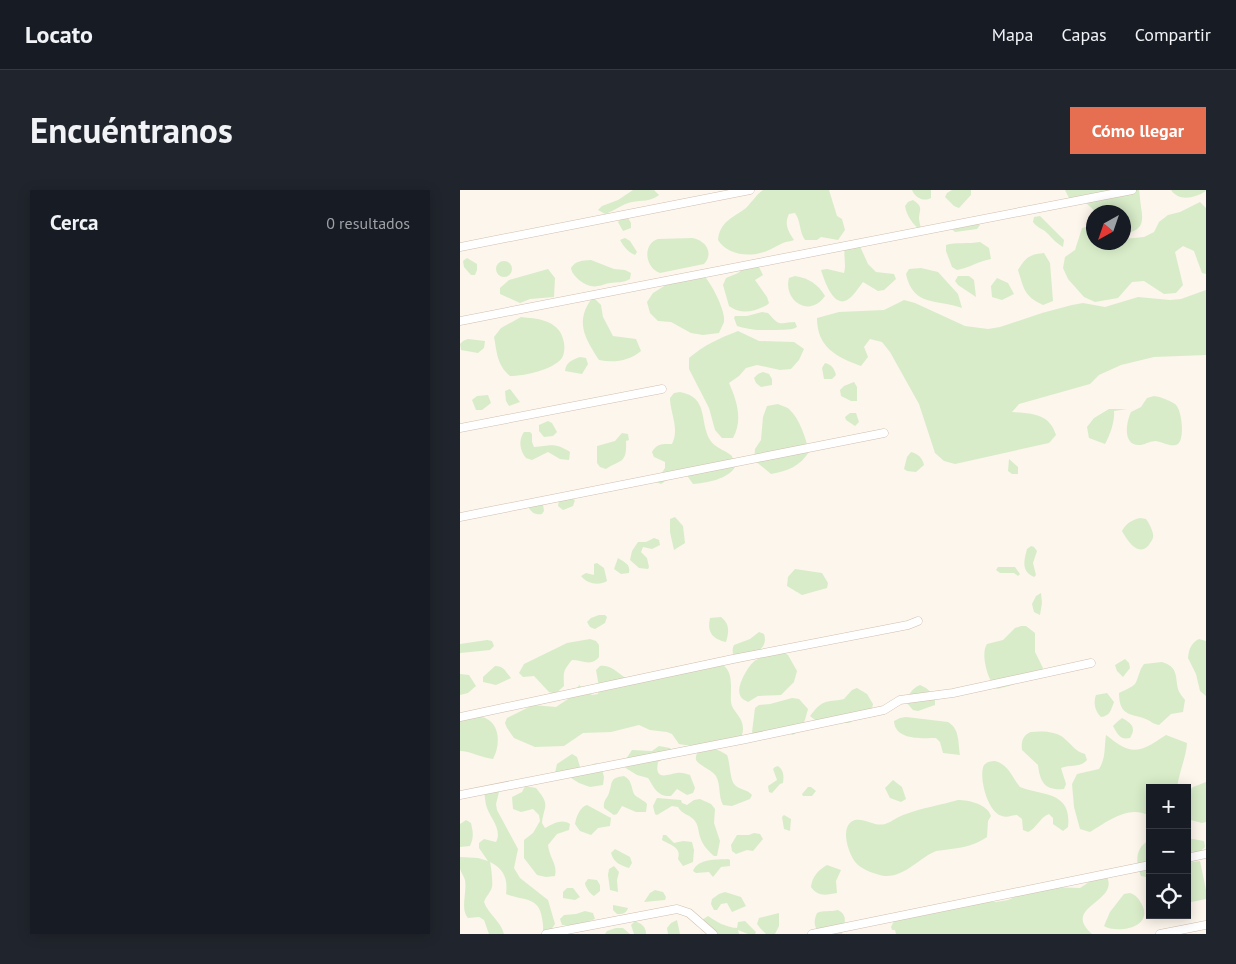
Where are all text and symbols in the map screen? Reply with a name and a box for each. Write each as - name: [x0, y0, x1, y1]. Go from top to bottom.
- text: Locato: [25, 19, 93, 50]
- text: Mapa: [992, 23, 1034, 46]
- text: Capas: [1062, 23, 1107, 46]
- text: Compartir: [1135, 23, 1211, 46]
- text: Encuéntranos: [30, 107, 233, 153]
- button: Cómo llegar: [1070, 107, 1206, 154]
- north arrow: [1086, 205, 1131, 250]
- text: Cerca: [50, 209, 99, 236]
- text: 0 resultados: [326, 213, 410, 233]
- map controls: [1146, 784, 1191, 919]
- button: +: [1146, 784, 1191, 829]
- button: −: [1146, 829, 1191, 874]
- button: locate: [1146, 874, 1191, 919]

